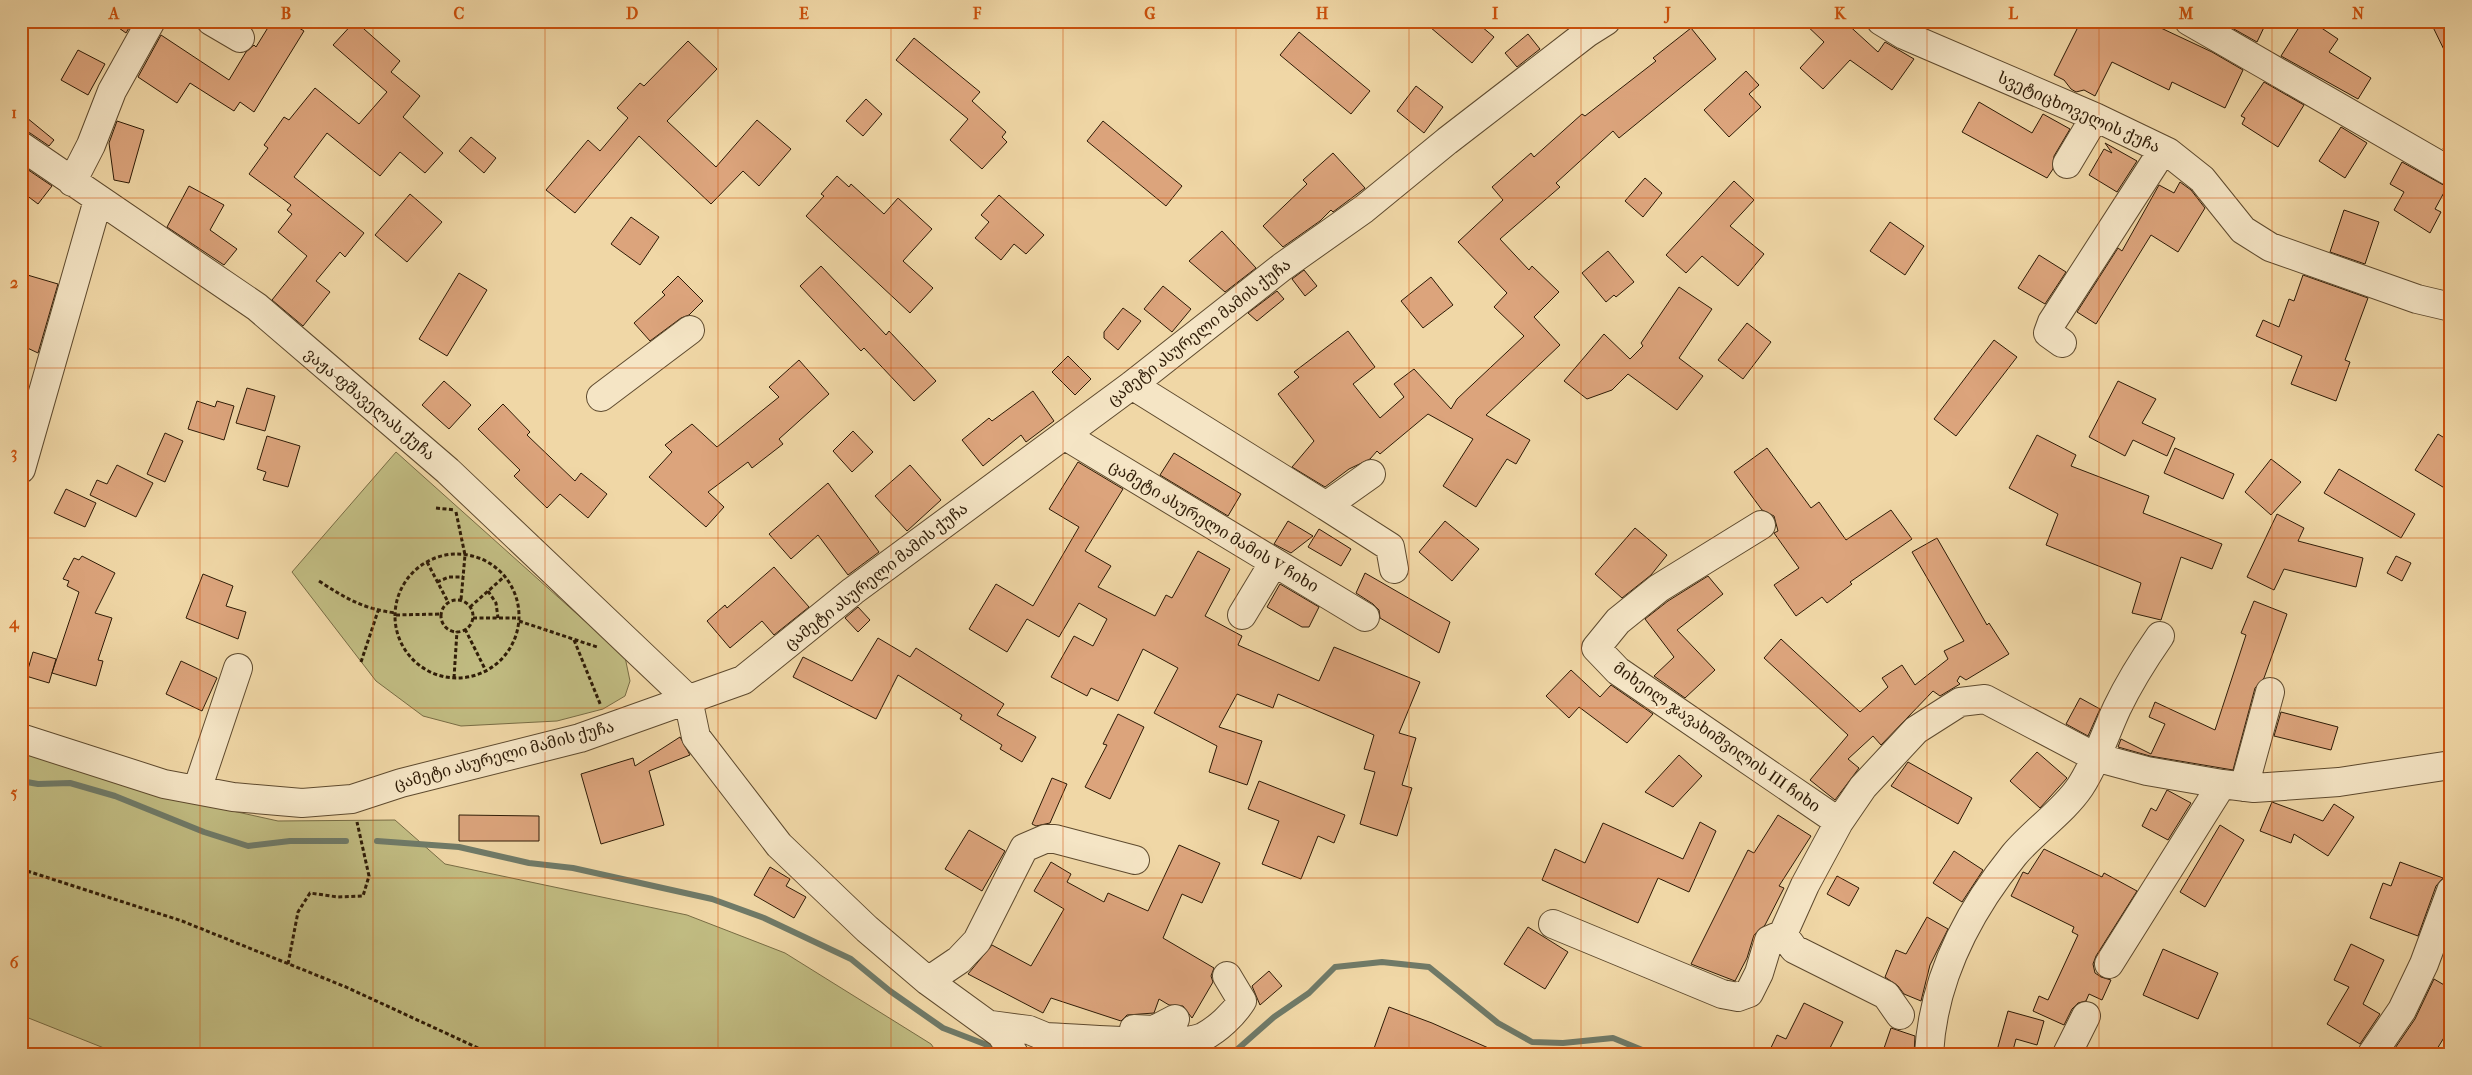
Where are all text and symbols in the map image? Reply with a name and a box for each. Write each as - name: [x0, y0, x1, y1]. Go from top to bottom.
- text: A: [108, 4, 120, 23]
- text: B: [281, 4, 291, 23]
- text: C: [454, 4, 465, 23]
- text: D: [626, 4, 638, 23]
- text: E: [799, 4, 809, 23]
- text: F: [972, 4, 982, 23]
- text: G: [1144, 4, 1156, 23]
- text: H: [1316, 4, 1329, 23]
- text: I: [1492, 4, 1499, 23]
- text: J: [1663, 4, 1671, 24]
- text: K: [1834, 4, 1847, 23]
- text: L: [2008, 4, 2018, 23]
- text: M: [2178, 4, 2194, 23]
- text: N: [2352, 4, 2365, 23]
- street label: სვეტიცხოველის ქუჩა: [1995, 68, 2163, 156]
- text: 1: [11, 103, 17, 122]
- street label: ცამეტი ასურელი მამის ქუჩა: [1104, 255, 1294, 409]
- text: 2: [10, 273, 18, 292]
- street label: ვაჟა-ფშაველას ქუჩა: [301, 344, 439, 464]
- text: 3: [11, 443, 17, 463]
- street label: ცამეტი ასურელი მამის V ჩიხი: [1106, 456, 1322, 596]
- street label: ცამეტი ასურელი მამის ქუჩა: [781, 499, 971, 653]
- text: 4: [8, 613, 20, 633]
- street label: მიხეილ ჯავახიშვილის III ჩიხი: [1610, 658, 1824, 816]
- street label: ცამეტი ასურელი მამის ქუჩა: [392, 716, 616, 794]
- text: 5: [11, 783, 18, 802]
- text: 6: [10, 953, 19, 972]

